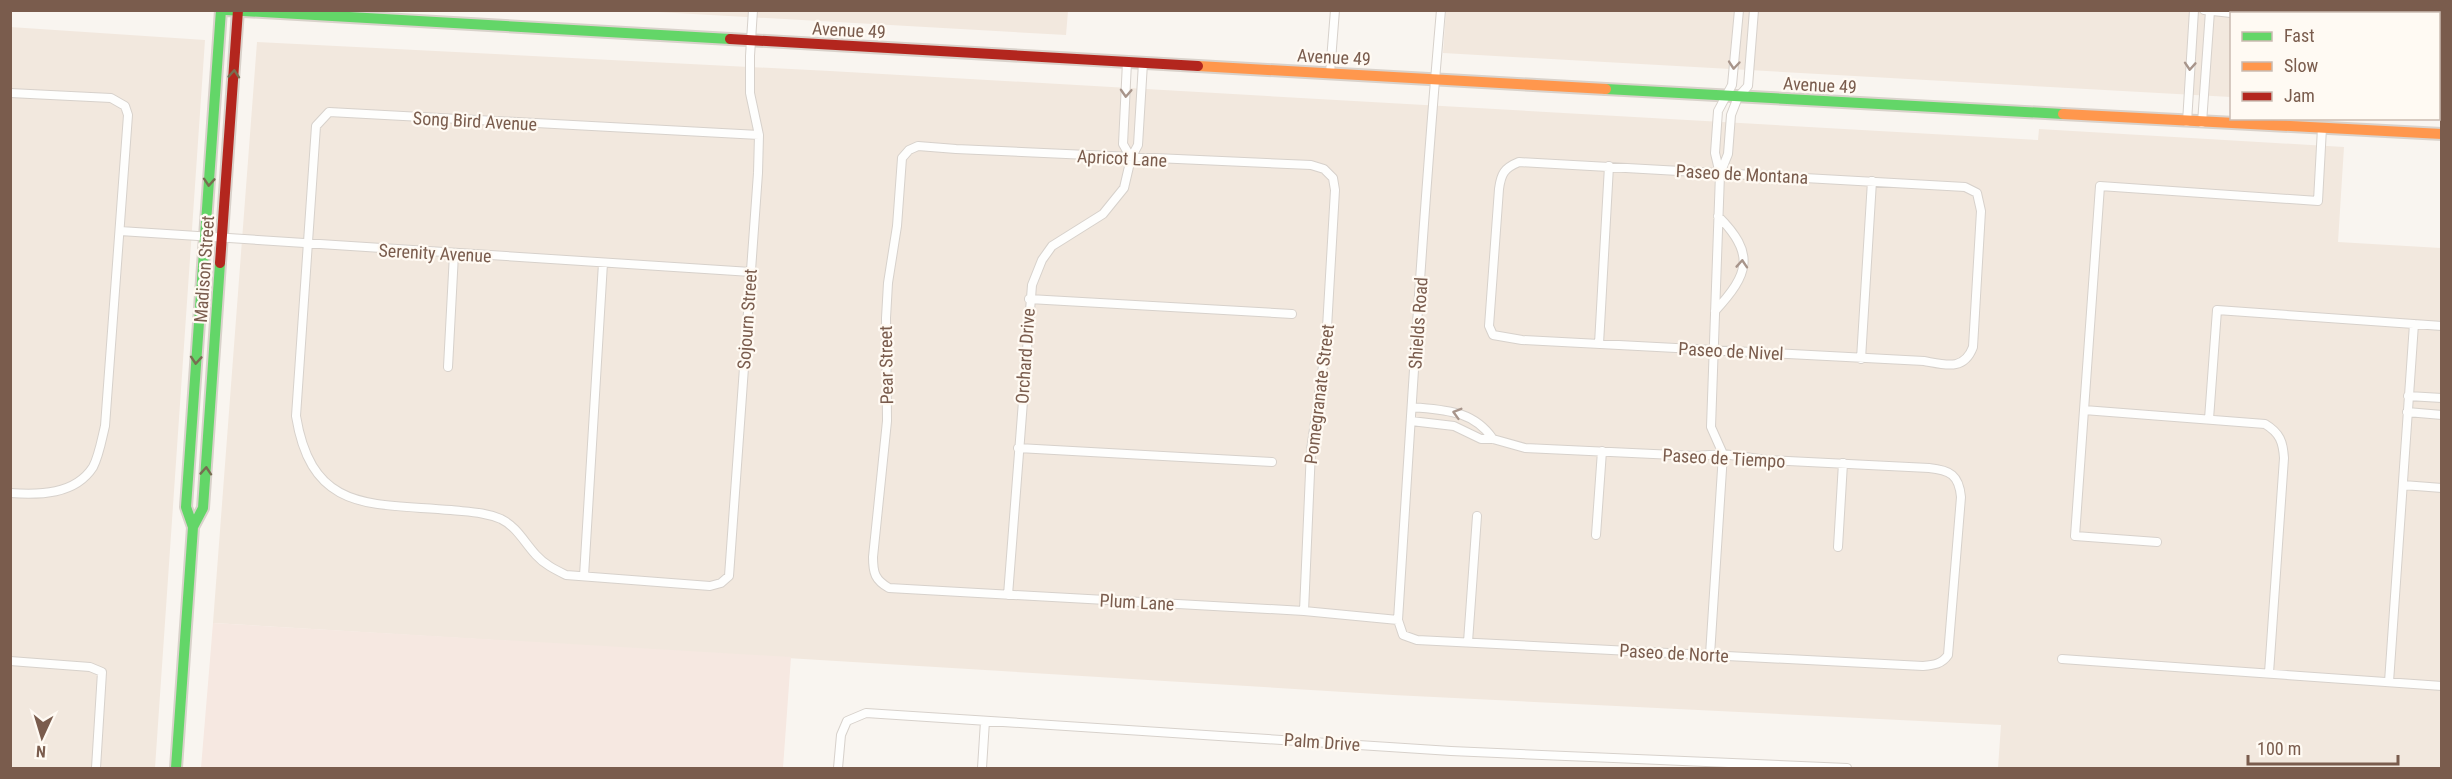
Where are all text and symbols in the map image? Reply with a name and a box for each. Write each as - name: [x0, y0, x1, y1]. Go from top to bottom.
- legend: [2230, 12, 2440, 120]
- street label: Avenue 49: [812, 18, 886, 42]
- text: Fast: [2284, 25, 2315, 46]
- street label: Avenue 49: [1297, 45, 1371, 69]
- text: Slow: [2284, 55, 2319, 76]
- one-way arrow: [1728, 61, 1741, 70]
- one-way arrow: [2184, 62, 2197, 71]
- one-way arrow: [227, 69, 240, 78]
- street label: Avenue 49: [1783, 73, 1857, 97]
- text: Jam: [2284, 85, 2315, 106]
- one-way arrow: [1119, 89, 1132, 98]
- street label: Song Bird Avenue: [412, 107, 538, 135]
- street label: Apricot Lane: [1076, 145, 1168, 171]
- street label: Paseo de Montana: [1675, 160, 1809, 188]
- one-way arrow: [202, 177, 215, 186]
- street label: Madison Street: [190, 215, 218, 323]
- street label: Serenity Avenue: [378, 240, 492, 266]
- one-way arrow: [1736, 259, 1749, 268]
- street label: Sojourn Street: [733, 268, 761, 370]
- street label: Shields Road: [1404, 276, 1432, 370]
- street label: Orchard Drive: [1011, 307, 1039, 405]
- street label: Pomegranate Street: [1300, 323, 1338, 465]
- street label: Pear Street: [875, 325, 897, 405]
- street label: Paseo de Nivel: [1678, 338, 1784, 364]
- one-way arrow: [190, 356, 203, 365]
- one-way arrow: [1452, 408, 1463, 420]
- street label: Paseo de Tiempo: [1662, 444, 1786, 472]
- one-way arrow: [199, 466, 212, 475]
- street label: Plum Lane: [1099, 590, 1175, 614]
- street label: Paseo de Norte: [1619, 640, 1729, 666]
- north arrow: [12, 707, 72, 767]
- scale bar: [2248, 728, 2398, 766]
- street label: Palm Drive: [1283, 729, 1361, 755]
- text: 100 m: [2257, 738, 2301, 759]
- text: N: [35, 742, 47, 761]

